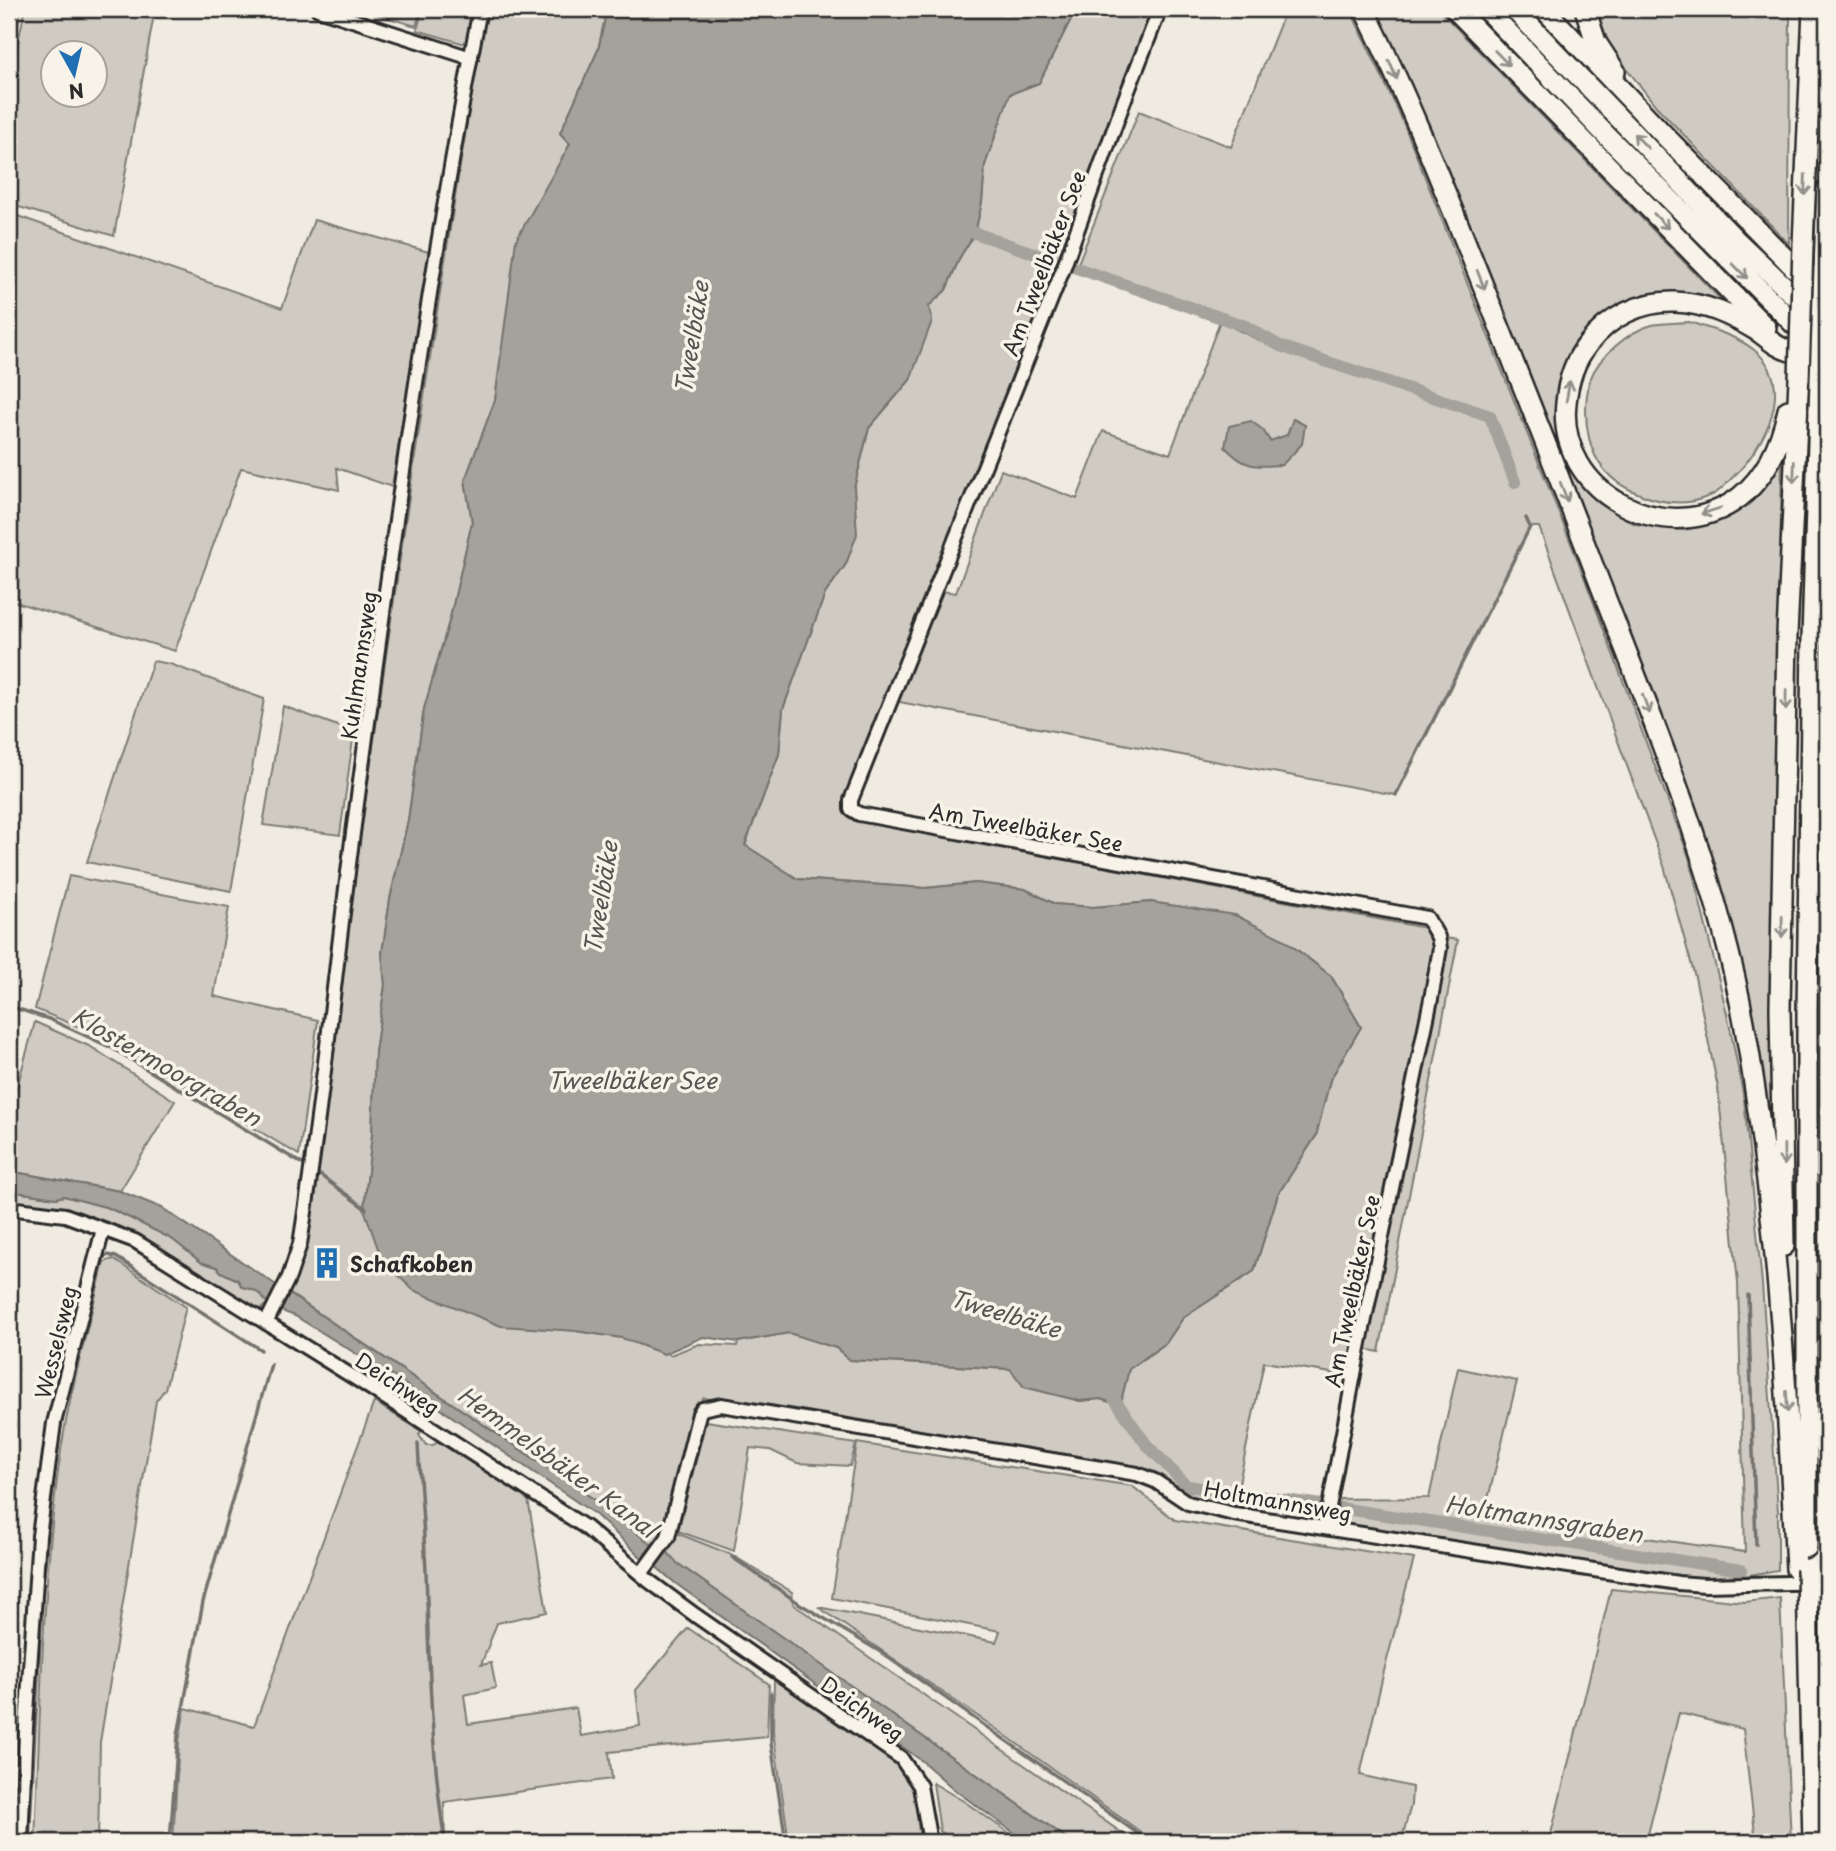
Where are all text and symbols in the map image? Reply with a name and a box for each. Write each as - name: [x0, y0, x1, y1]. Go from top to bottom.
- north arrow: [38, 38, 108, 108]
- one-way arrow: [1494, 49, 1511, 66]
- one-way arrow: [1387, 59, 1400, 80]
- text: N: [67, 77, 86, 107]
- one-way arrow: [1632, 133, 1649, 150]
- street label: Am Tweelbäker See: [993, 166, 1093, 360]
- one-way arrow: [1799, 173, 1812, 196]
- one-way arrow: [1652, 213, 1669, 230]
- one-way arrow: [1731, 263, 1748, 280]
- one-way arrow: [1475, 269, 1488, 291]
- water label: Tweelbäke: [665, 277, 717, 396]
- one-way arrow: [1562, 380, 1575, 403]
- one-way arrow: [1787, 461, 1800, 484]
- one-way arrow: [1559, 480, 1572, 502]
- one-way arrow: [1700, 505, 1722, 518]
- street label: Kuhlmannsweg: [332, 588, 384, 742]
- one-way arrow: [1779, 688, 1793, 711]
- one-way arrow: [1640, 693, 1653, 715]
- street label: Am Tweelbäker See: [927, 793, 1125, 859]
- water label: Tweelbäke: [574, 837, 626, 956]
- one-way arrow: [1775, 916, 1789, 939]
- water label: Klostermoorgraben: [66, 998, 269, 1135]
- water label: Tweelbäker See: [548, 1062, 719, 1097]
- one-way arrow: [1777, 1143, 1791, 1166]
- street label: Am Tweelbäker See: [1315, 1192, 1387, 1390]
- building icon: Schafkoben: [310, 1246, 344, 1280]
- place label: Schafkoben: [350, 1247, 473, 1279]
- water label: Tweelbäke: [947, 1280, 1067, 1347]
- street label: Wesselsweg: [25, 1282, 85, 1402]
- street label: Deichweg: [349, 1344, 447, 1422]
- water label: Hemmelsbäker Kanal: [451, 1377, 668, 1547]
- one-way arrow: [1781, 1391, 1794, 1413]
- street label: Holtmannsweg: [1201, 1471, 1355, 1529]
- water label: Holtmannsgraben: [1443, 1485, 1647, 1551]
- street label: Deichweg: [815, 1668, 911, 1748]

